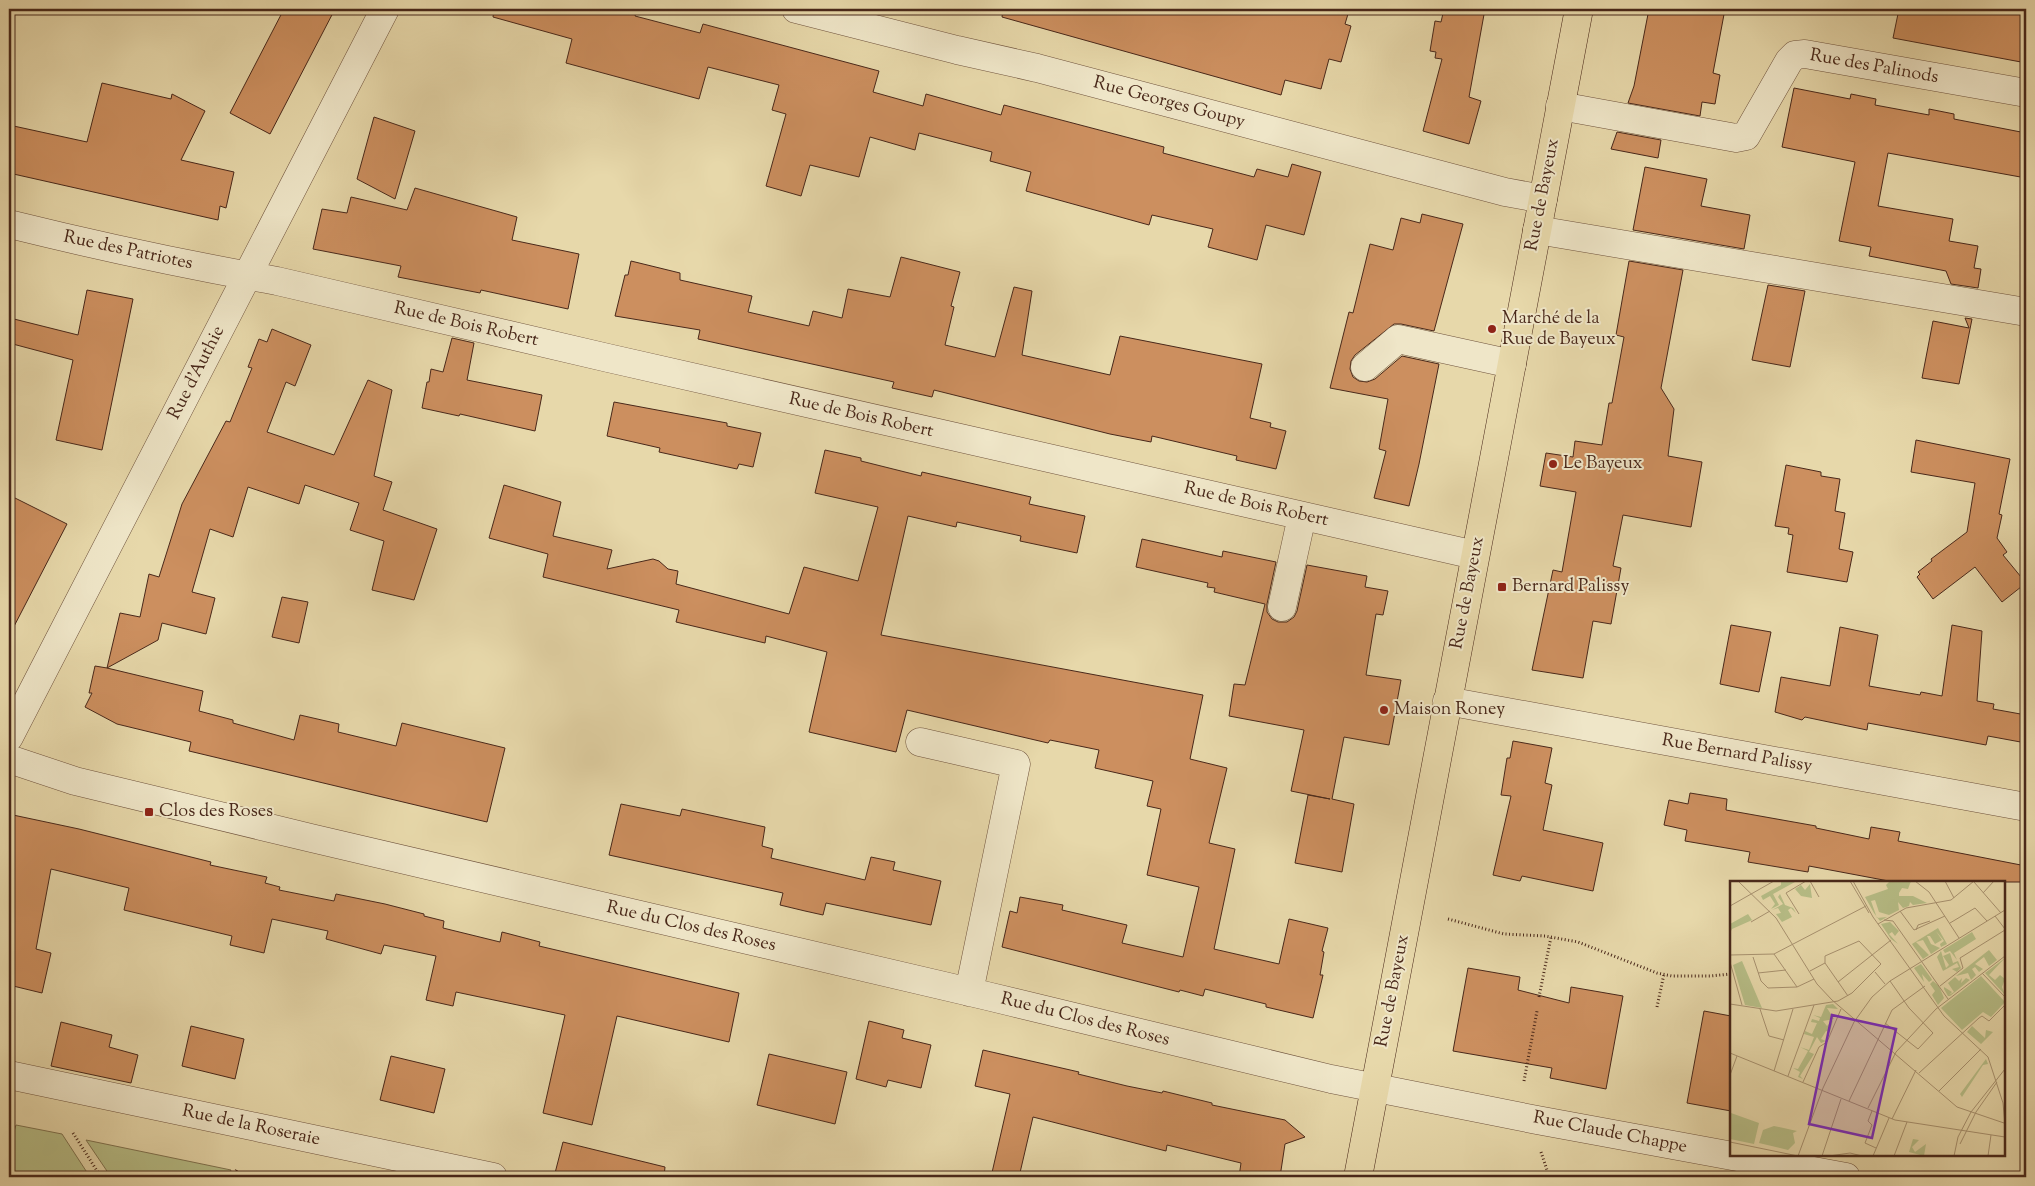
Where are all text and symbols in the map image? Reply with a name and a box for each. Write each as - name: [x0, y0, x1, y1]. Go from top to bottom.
- street label: Rue des Palinods: [1808, 43, 1940, 91]
- street label: Rue Georges Goupy: [1090, 70, 1248, 136]
- street label: Rue de Bayeux: [1519, 137, 1567, 253]
- street label: Rue des Patriotes: [61, 225, 195, 277]
- street label: Rue de Bois Robert: [391, 296, 541, 354]
- place label: Marché de la Rue de Bayeux: [1502, 306, 1616, 353]
- street label: Rue d'Authie: [162, 322, 232, 424]
- marker: Marché de la Rue de Bayeux: [1486, 323, 1498, 335]
- street label: Rue de Bois Robert: [786, 387, 936, 445]
- place label: Le Bayeux: [1563, 451, 1643, 477]
- marker: Le Bayeux: [1547, 458, 1559, 470]
- street label: Rue de Bois Robert: [1181, 476, 1331, 534]
- street label: Rue de Bayeux: [1444, 535, 1492, 651]
- place label: Bernard Palissy: [1512, 574, 1629, 600]
- marker: Bernard Palissy: [1496, 581, 1508, 593]
- place label: Maison Roney: [1394, 697, 1505, 723]
- marker: Maison Roney: [1378, 704, 1390, 716]
- street label: Rue Bernard Palissy: [1660, 728, 1814, 780]
- place label: Clos des Roses: [159, 799, 273, 825]
- marker: Clos des Roses: [143, 806, 155, 818]
- inset map: [1730, 881, 2005, 1156]
- street label: Rue du Clos des Roses: [604, 895, 778, 959]
- street label: Rue de Bayeux: [1369, 933, 1417, 1049]
- street label: Rue du Clos des Roses: [998, 986, 1172, 1054]
- street label: Rue de la Roseraie: [180, 1099, 322, 1153]
- street label: Rue Claude Chappe: [1531, 1105, 1689, 1161]

